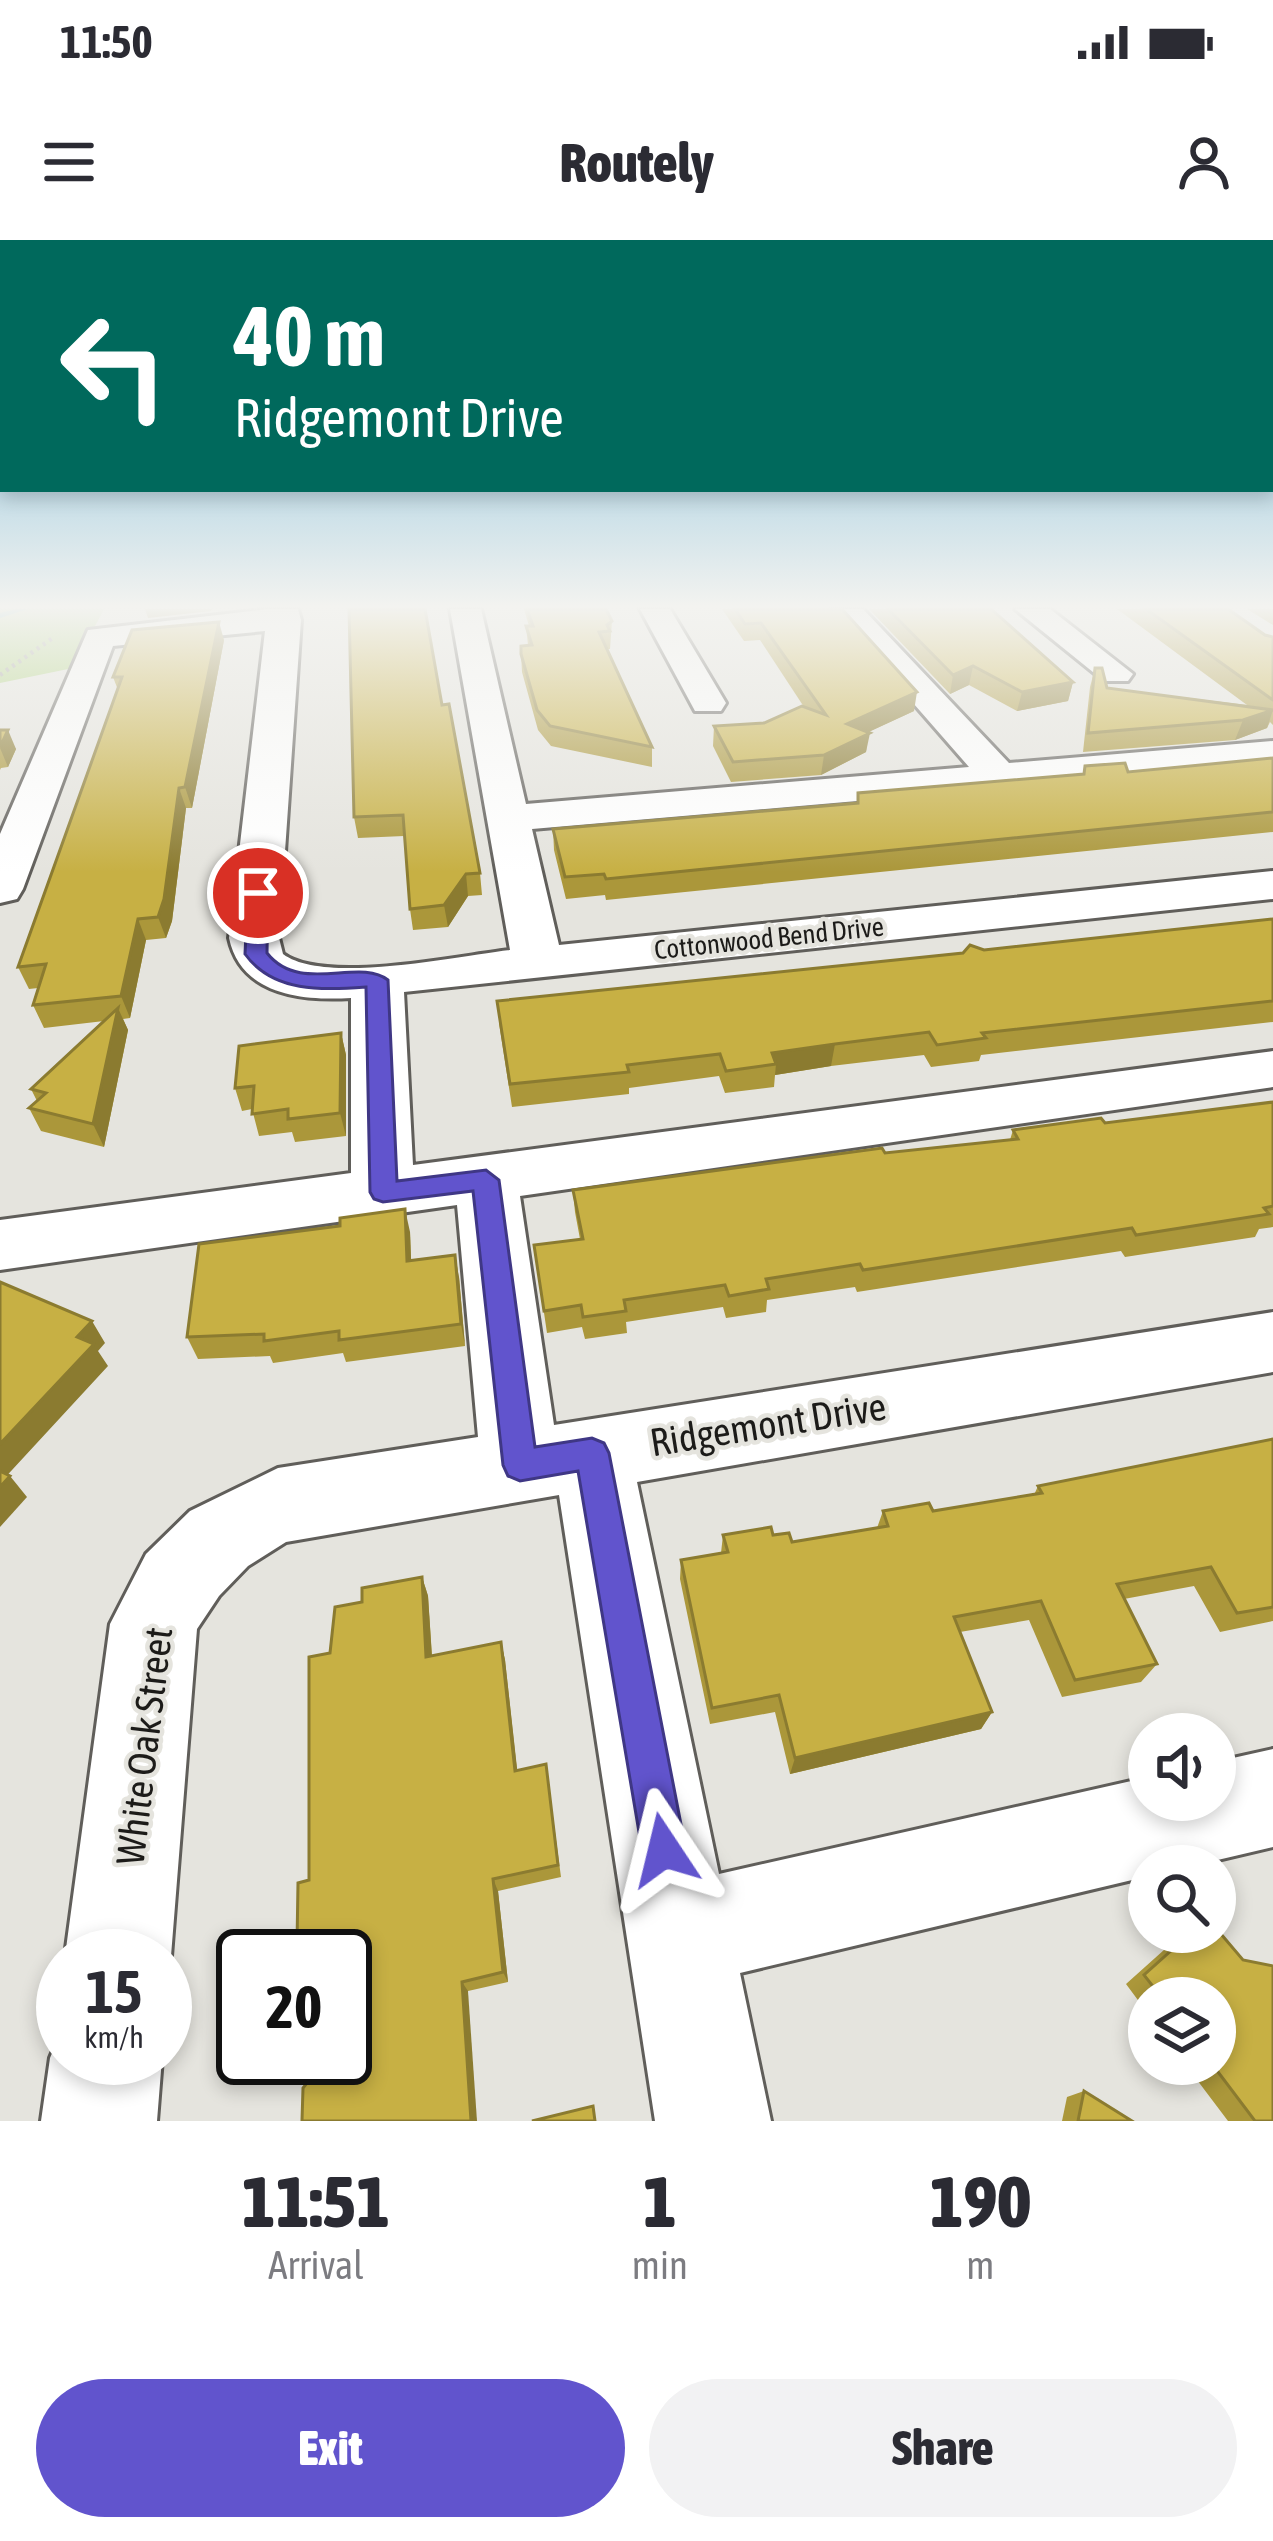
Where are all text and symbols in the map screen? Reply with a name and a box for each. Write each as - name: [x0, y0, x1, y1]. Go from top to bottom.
- text: 11:50: [60, 16, 153, 68]
- icon: menu: [36, 129, 102, 195]
- icon: person: [1171, 129, 1237, 195]
- text: Routely: [559, 132, 714, 193]
- icon: left: [36, 288, 192, 444]
- text: 40 m: [234, 288, 385, 384]
- text: Ridgemont Drive: [234, 387, 564, 448]
- pin: [207, 842, 309, 944]
- icon: arrive: [225, 860, 291, 926]
- street label: Cottonwood Bend Drive: [653, 911, 885, 965]
- street label: Ridgemont Drive: [647, 1384, 889, 1464]
- street label: White Oak Street: [108, 1625, 180, 1867]
- map controls: [1128, 1713, 1236, 2085]
- button: sound: [1128, 1713, 1236, 1821]
- position arrow: [601, 1787, 727, 1913]
- button: search: [1128, 1845, 1236, 1953]
- speed limit sign: 20: [216, 1929, 372, 2085]
- text: 15: [86, 1957, 142, 2026]
- button: layers: [1128, 1977, 1236, 2085]
- text: km/h: [84, 2020, 144, 2054]
- text: 11:51: [242, 2160, 390, 2242]
- text: 1: [643, 2160, 677, 2242]
- text: 190: [930, 2160, 1031, 2242]
- text: Arrival: [268, 2243, 364, 2287]
- text: min: [632, 2243, 688, 2287]
- text: m: [966, 2243, 994, 2287]
- button: Exit: [36, 2379, 625, 2517]
- button: Share: [649, 2379, 1237, 2517]

